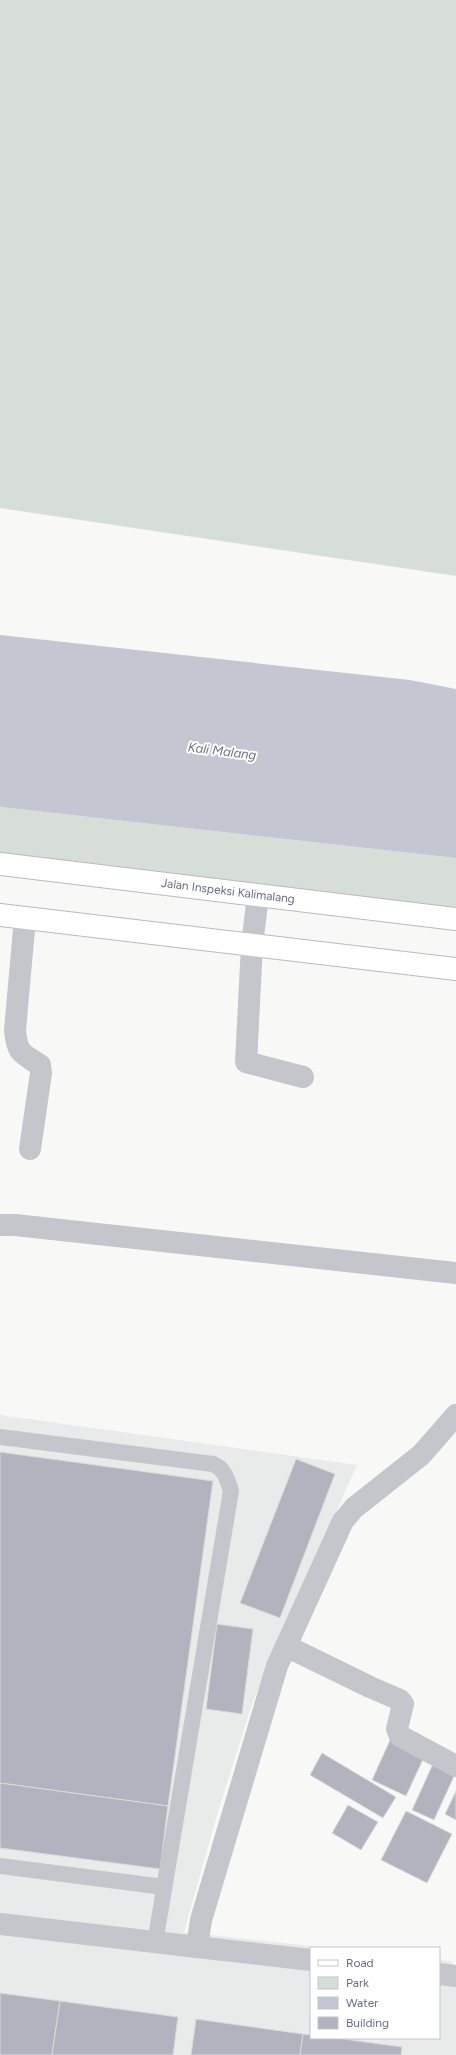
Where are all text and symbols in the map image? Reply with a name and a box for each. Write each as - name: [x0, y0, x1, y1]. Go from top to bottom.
- water label: Kali Malang: [187, 739, 257, 763]
- street label: Jalan Inspeksi Kalimalang: [160, 876, 296, 906]
- legend: [310, 1947, 440, 2039]
- text: Road: [346, 1956, 374, 1970]
- text: Park: [346, 1976, 369, 1990]
- text: Water: [346, 1996, 378, 2010]
- text: Building: [346, 2016, 389, 2030]

